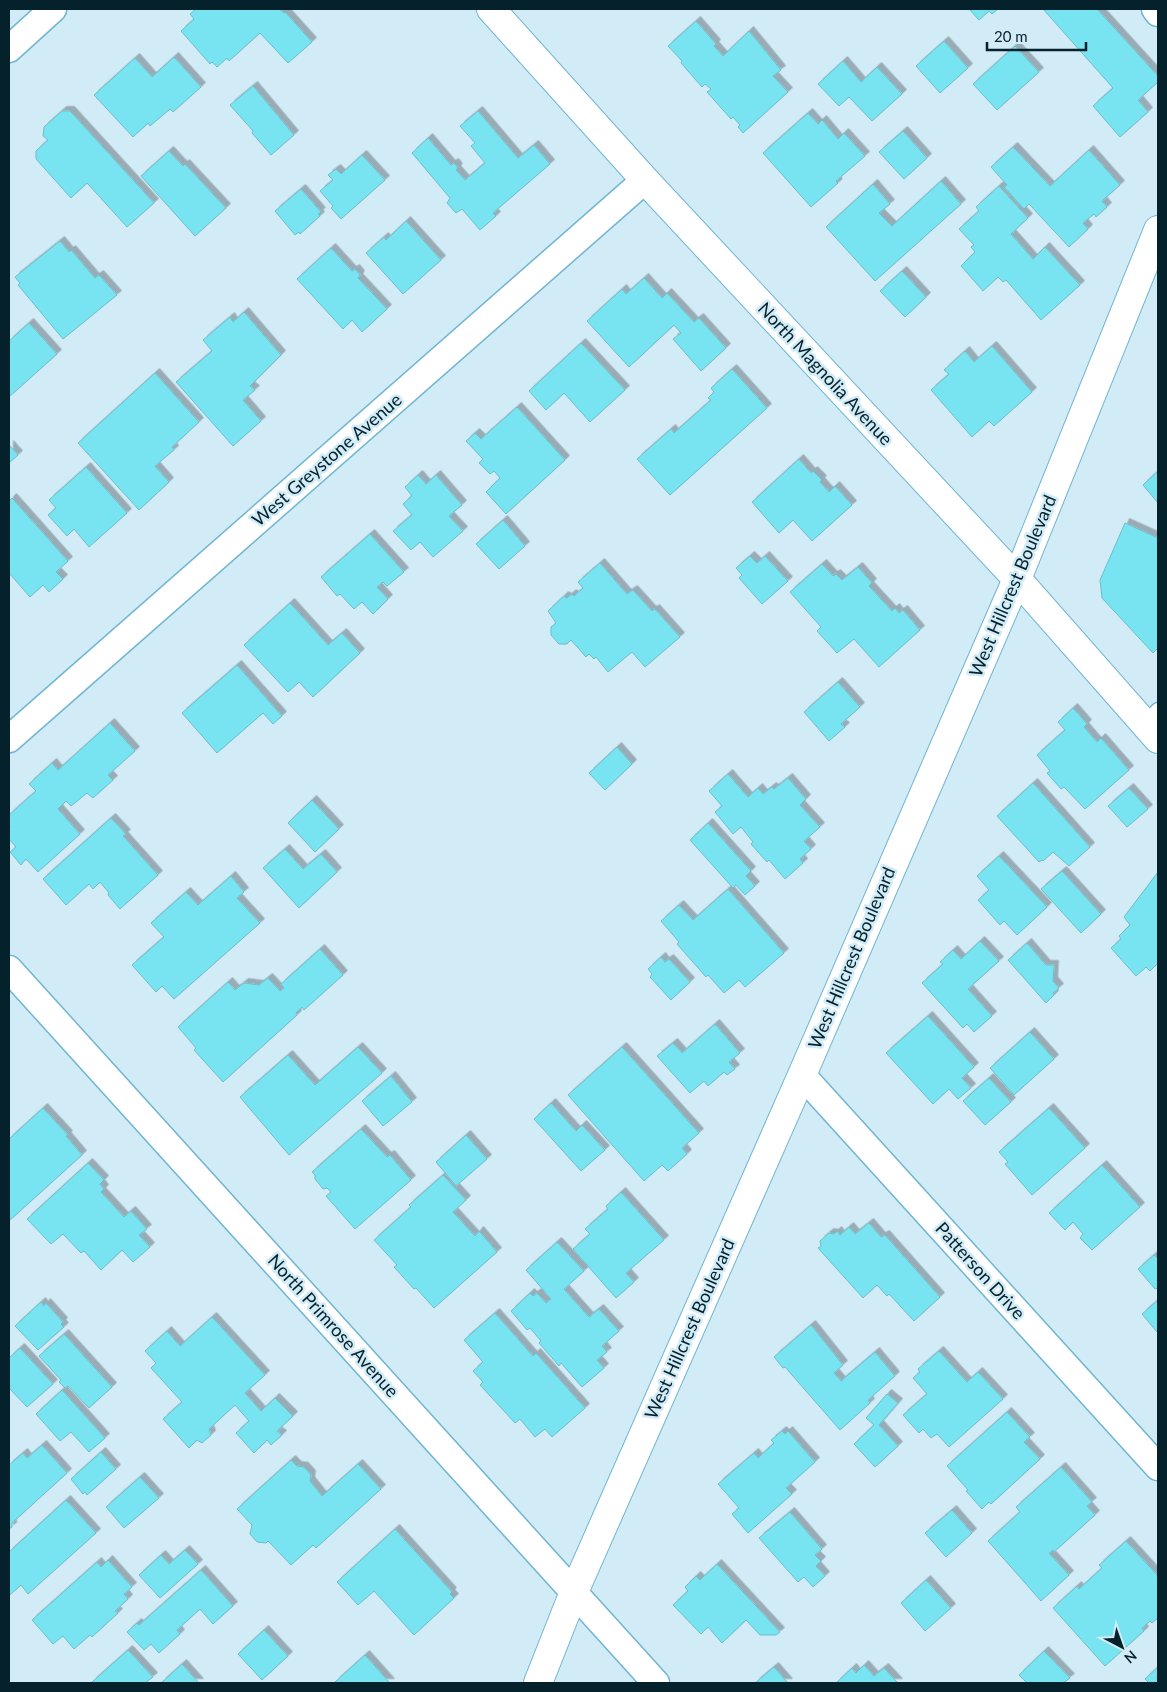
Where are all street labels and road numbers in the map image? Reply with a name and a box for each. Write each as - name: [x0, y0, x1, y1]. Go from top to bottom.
- street label: North Magnolia Avenue: [754, 297, 898, 449]
- street label: West Greystone Avenue: [247, 388, 406, 530]
- street label: West Hillcrest Boulevard: [964, 491, 1060, 680]
- street label: West Hillcrest Boulevard: [803, 863, 899, 1052]
- street label: Patterson Drive: [931, 1217, 1030, 1323]
- street label: West Hillcrest Boulevard: [639, 1235, 739, 1422]
- street label: North Primrose Avenue: [264, 1249, 404, 1401]

